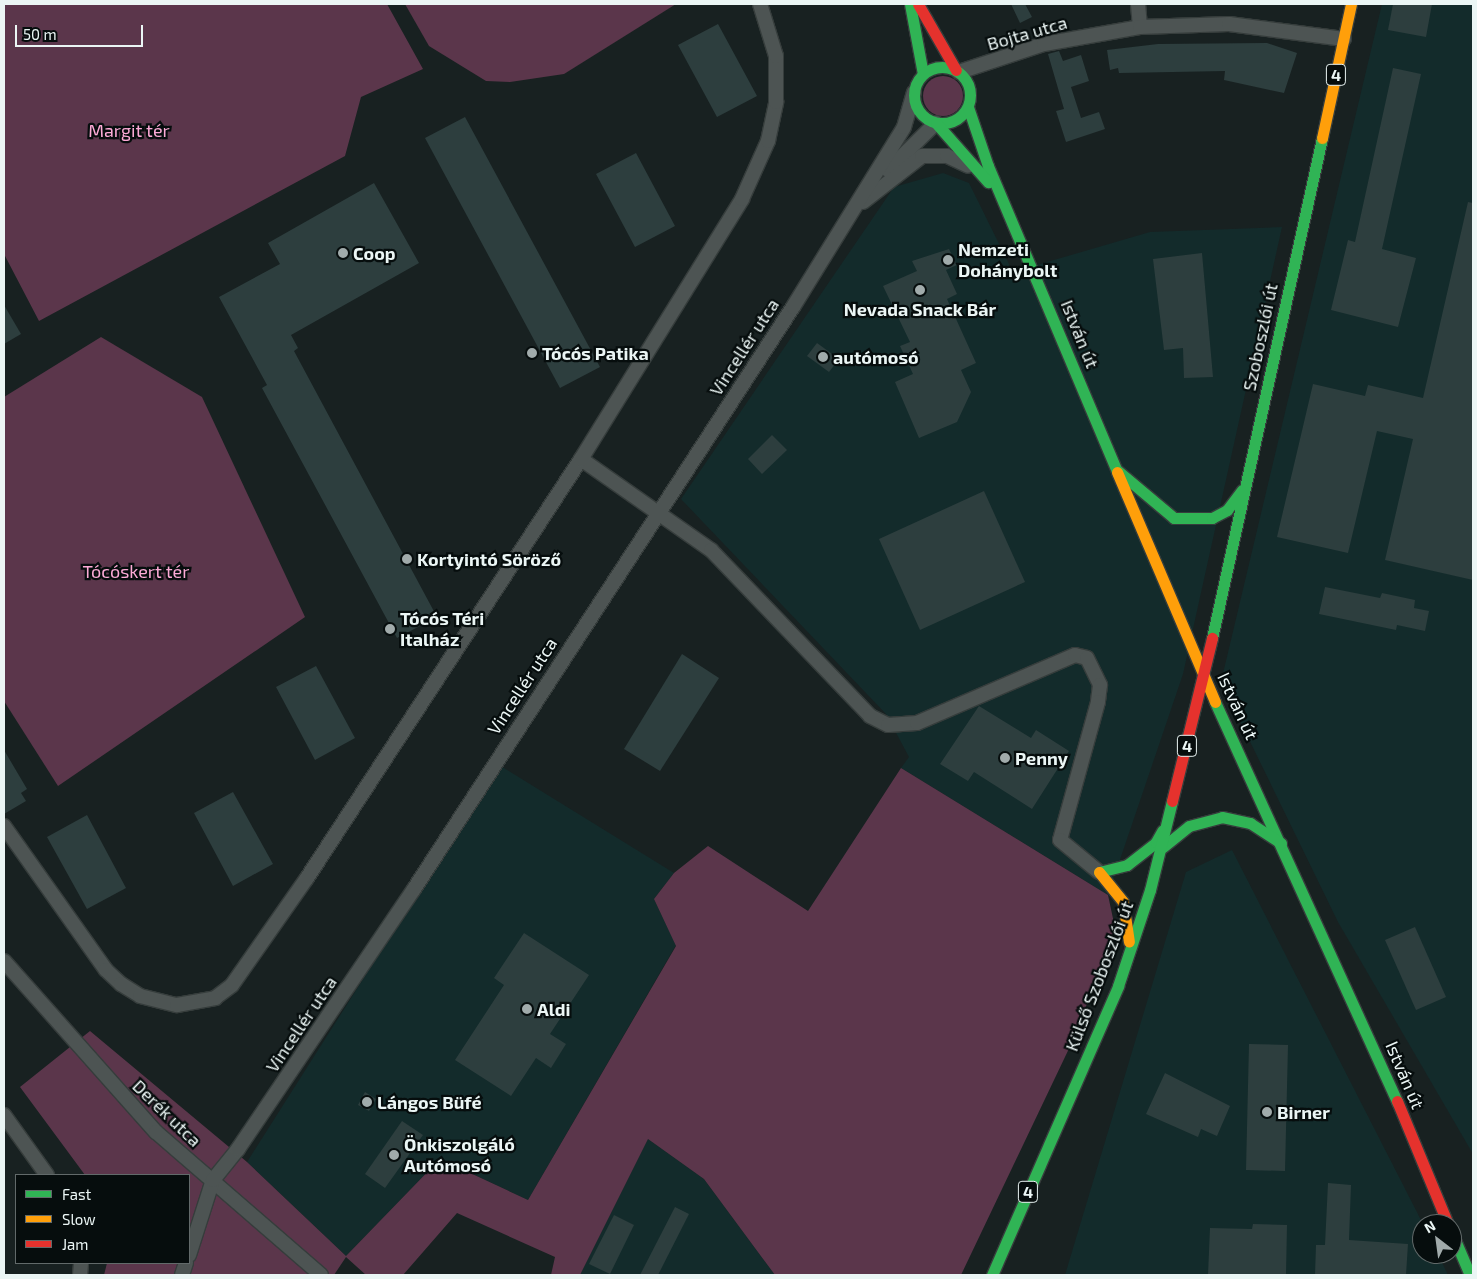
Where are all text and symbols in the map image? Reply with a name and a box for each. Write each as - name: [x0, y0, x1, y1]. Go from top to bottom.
- street label: Bojta utca: [984, 11, 1070, 55]
- scale bar: [18, 15, 145, 47]
- text: 50 m: [23, 25, 57, 43]
- road number: 4: [1325, 62, 1347, 88]
- park label: Margit tér: [88, 119, 170, 141]
- place label: Nemzeti Dohánybolt: [958, 239, 1057, 282]
- place label: Coop: [353, 242, 396, 264]
- marker: Coop: [337, 247, 349, 259]
- marker: Nemzeti Dohánybolt: [942, 254, 954, 266]
- street label: Szoboszlói út: [1238, 281, 1282, 393]
- marker: Nevada Snack Bár: [914, 284, 926, 296]
- street label: Vincellér utca: [705, 294, 783, 400]
- street label: István út: [1057, 297, 1103, 371]
- place label: Nevada Snack Bár: [844, 298, 996, 320]
- place label: Tócós Patika: [542, 342, 649, 364]
- place label: autómosó: [833, 346, 919, 368]
- marker: Tócós Patika: [526, 347, 538, 359]
- marker: autómosó: [817, 351, 829, 363]
- place label: Kortyintó Söröző: [417, 548, 561, 570]
- marker: Kortyintó Söröző: [401, 553, 413, 565]
- park label: Tócóskert tér: [82, 560, 190, 582]
- place label: Tócós Téri Italház: [400, 608, 485, 650]
- marker: Tócós Téri Italház: [384, 623, 396, 635]
- street label: Vincellér utca: [483, 633, 561, 739]
- street label: István út: [1213, 669, 1263, 743]
- road number: 4: [1176, 732, 1198, 759]
- place label: Penny: [1015, 747, 1068, 769]
- marker: Penny: [999, 752, 1011, 764]
- street label: Külső Szoboszlói út: [1060, 898, 1138, 1054]
- street label: Vincellér utca: [261, 972, 341, 1076]
- place label: Aldi: [537, 998, 570, 1020]
- marker: Aldi: [521, 1003, 533, 1015]
- street label: István út: [1381, 1038, 1429, 1112]
- street label: Derék utca: [128, 1075, 206, 1151]
- place label: Lángos Büfé: [377, 1091, 482, 1113]
- marker: Lángos Büfé: [361, 1096, 373, 1108]
- place label: Birner: [1277, 1101, 1330, 1123]
- marker: Birner: [1261, 1106, 1273, 1118]
- place label: Önkiszolgáló Autómosó: [404, 1134, 515, 1176]
- marker: Önkiszolgáló Autómosó: [388, 1149, 400, 1161]
- legend: [15, 1174, 190, 1264]
- road number: 4: [1017, 1178, 1039, 1206]
- text: Fast: [62, 1185, 91, 1203]
- text: Slow: [62, 1210, 96, 1228]
- north arrow: [1412, 1214, 1462, 1264]
- text: N: [1421, 1217, 1438, 1236]
- text: Jam: [62, 1235, 88, 1253]

